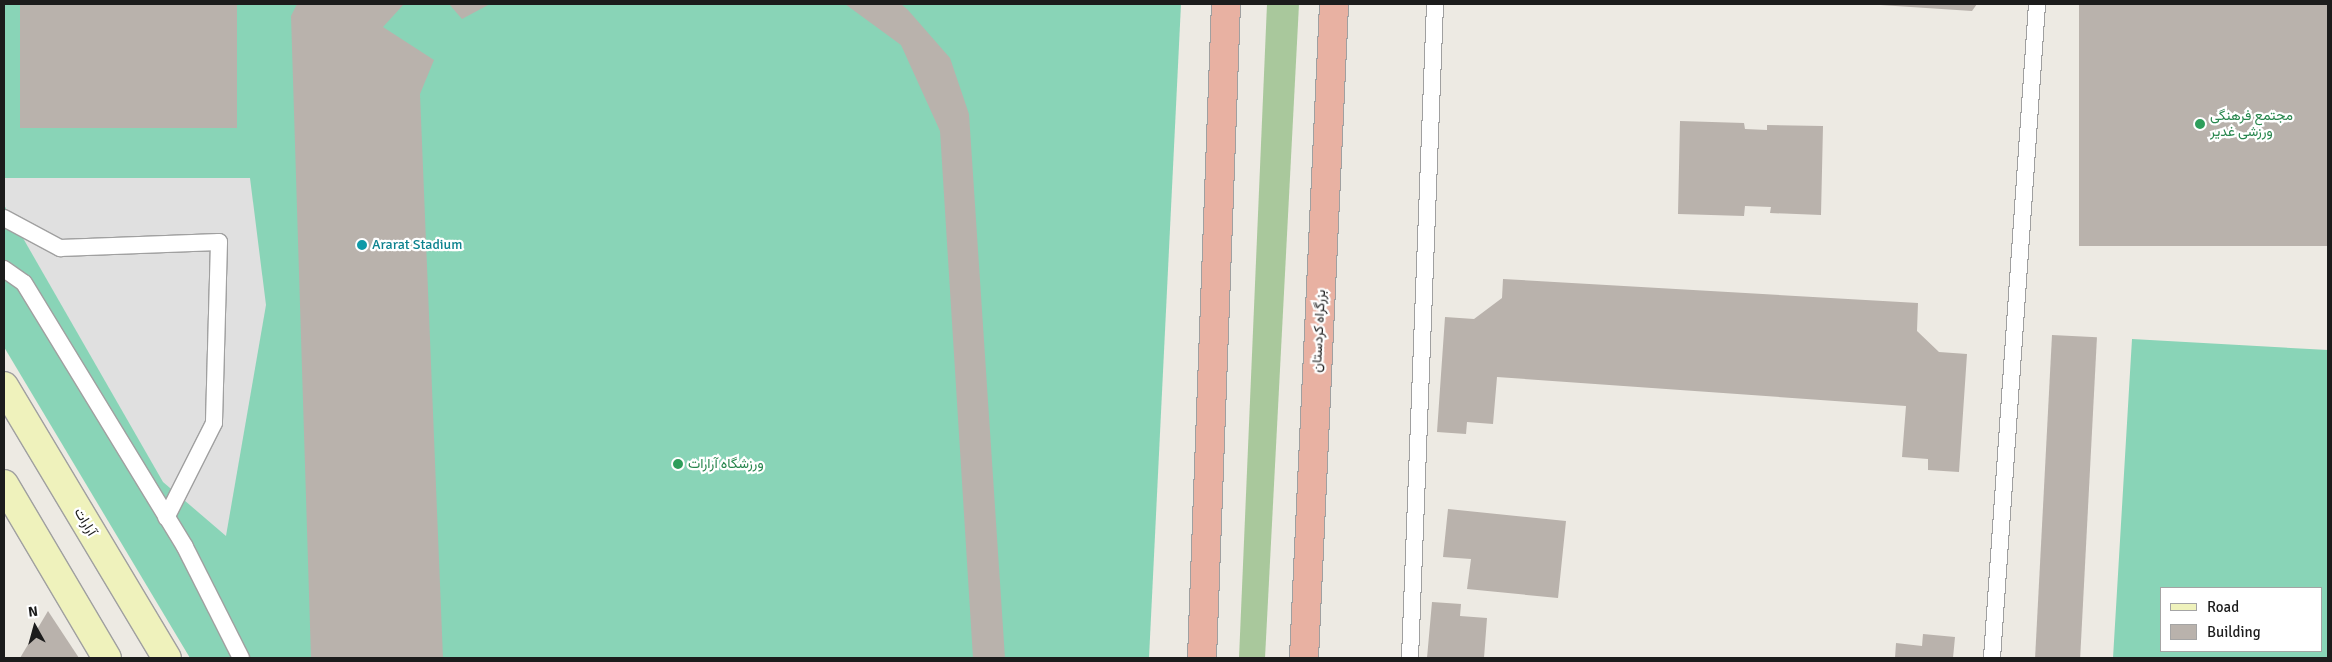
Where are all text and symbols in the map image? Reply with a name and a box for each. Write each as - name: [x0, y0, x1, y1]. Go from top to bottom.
- place label: مجتمع فرهنگی ورزشی غدیر: [2210, 108, 2293, 140]
- marker: مجتمع فرهنگی ورزشی غدیر: [2194, 118, 2206, 130]
- place label: Ararat Stadium: [372, 237, 462, 253]
- marker: Ararat Stadium: [356, 239, 368, 251]
- street label: بزرگراه کردستان: [1308, 289, 1330, 373]
- place label: ورزشگاه آرارات: [688, 456, 764, 472]
- marker: ورزشگاه آرارات: [672, 458, 684, 470]
- street label: آرارات: [70, 505, 100, 539]
- legend: [2160, 587, 2322, 652]
- text: Road: [2207, 598, 2239, 616]
- north arrow: [10, 602, 60, 652]
- text: N: [27, 603, 39, 621]
- text: Building: [2207, 623, 2261, 641]

